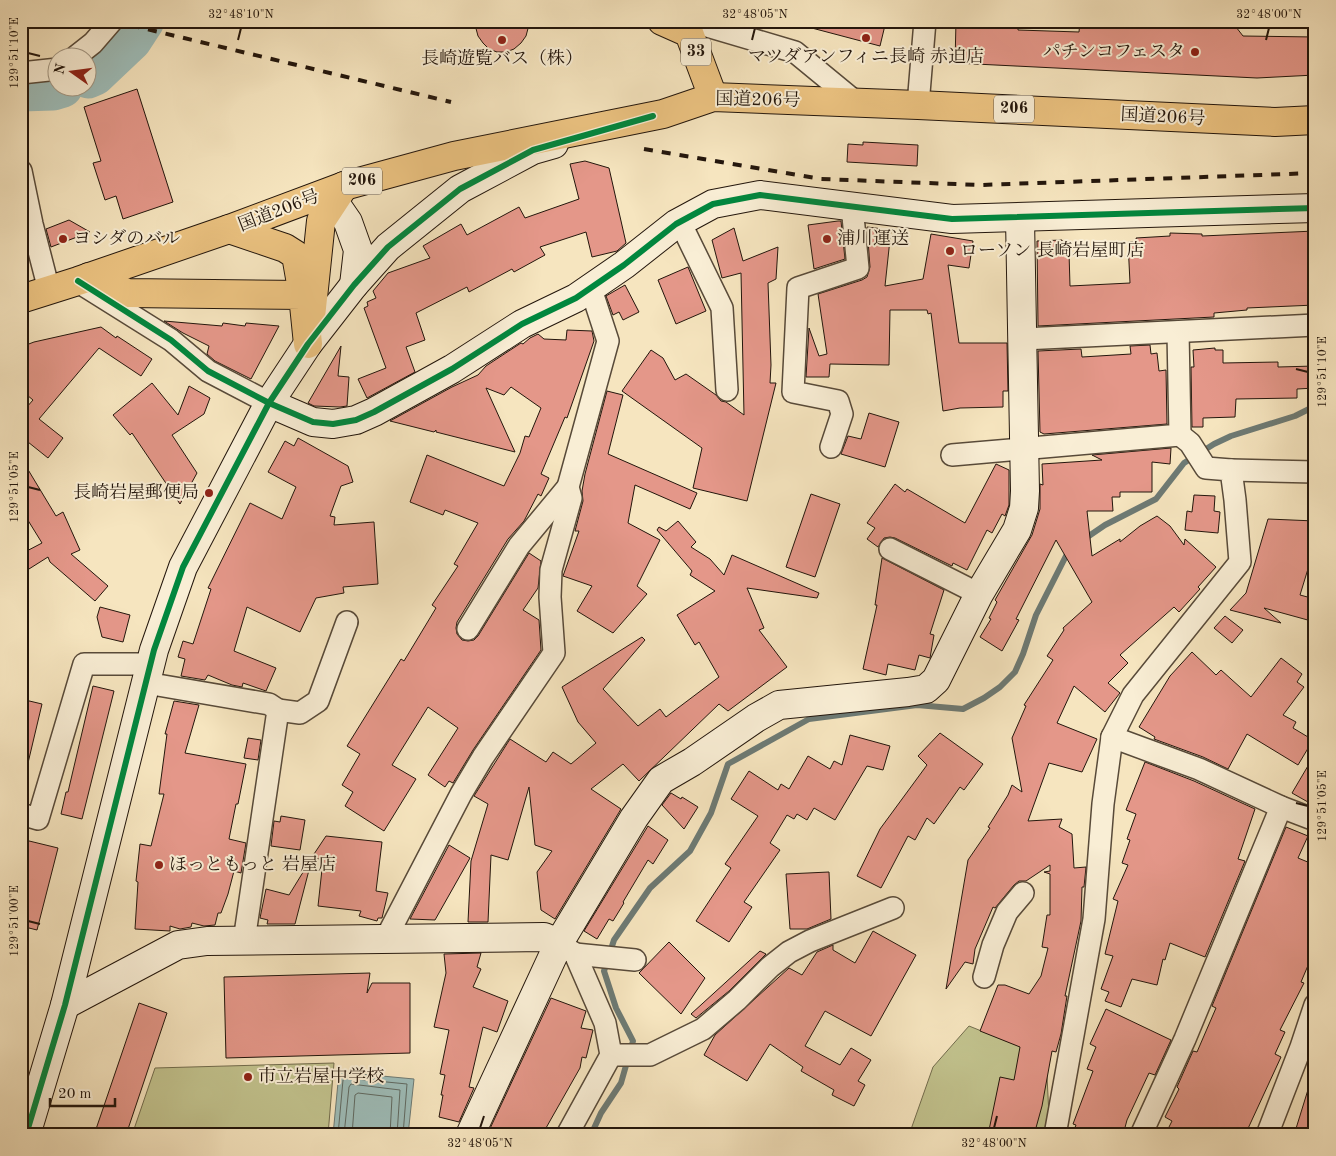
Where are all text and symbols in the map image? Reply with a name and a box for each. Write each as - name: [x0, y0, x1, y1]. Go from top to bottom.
- text: 32°48'05"N: [722, 8, 788, 21]
- text: 32°48'10"N: [208, 9, 274, 21]
- text: 32°48'00"N: [1236, 9, 1302, 21]
- text: 129°51'10"E: [8, 17, 21, 89]
- marker: マツダアンフィニ長崎 赤迫店: [860, 32, 872, 44]
- marker: 長崎遊覧バス（株）: [496, 34, 508, 46]
- road number: 33: [681, 38, 711, 66]
- place label: パチンコフェスタ: [1043, 43, 1185, 61]
- place label: マツダアンフィニ長崎 赤迫店: [748, 46, 984, 66]
- marker: パチンコフェスタ: [1189, 46, 1201, 58]
- north arrow: [48, 48, 98, 98]
- place label: 長崎遊覧バス（株）: [421, 48, 583, 68]
- text: N: [52, 62, 69, 76]
- street label: 国道206号: [715, 88, 801, 110]
- road number: 206: [994, 96, 1034, 122]
- street label: 国道206号: [1120, 104, 1206, 128]
- road number: 206: [342, 168, 382, 195]
- street label: 国道206号: [235, 185, 322, 235]
- place label: 浦川運送: [837, 228, 909, 248]
- place label: ヨシダのバル: [73, 229, 180, 248]
- marker: ヨシダのバル: [57, 233, 69, 245]
- marker: 浦川運送: [821, 233, 833, 245]
- place label: ローソン 長崎岩屋町店: [960, 240, 1144, 260]
- marker: ローソン 長崎岩屋町店: [944, 245, 956, 257]
- text: 129°51'10"E: [1316, 336, 1329, 408]
- text: 129°51'05"E: [8, 451, 21, 523]
- place label: 長崎岩屋郵便局: [73, 482, 199, 502]
- marker: 長崎岩屋郵便局: [203, 487, 215, 499]
- text: 129°51'05"E: [1316, 770, 1329, 842]
- place label: ほっともっと 岩屋店: [169, 854, 336, 874]
- marker: ほっともっと 岩屋店: [153, 859, 165, 871]
- text: 129°51'00"E: [8, 885, 21, 957]
- place label: 市立岩屋中学校: [258, 1066, 384, 1086]
- marker: 市立岩屋中学校: [242, 1071, 254, 1083]
- scale bar: [50, 1076, 115, 1108]
- text: 20 m: [58, 1087, 92, 1102]
- text: 32°48'05"N: [447, 1137, 513, 1150]
- text: 32°48'00"N: [961, 1138, 1027, 1150]

